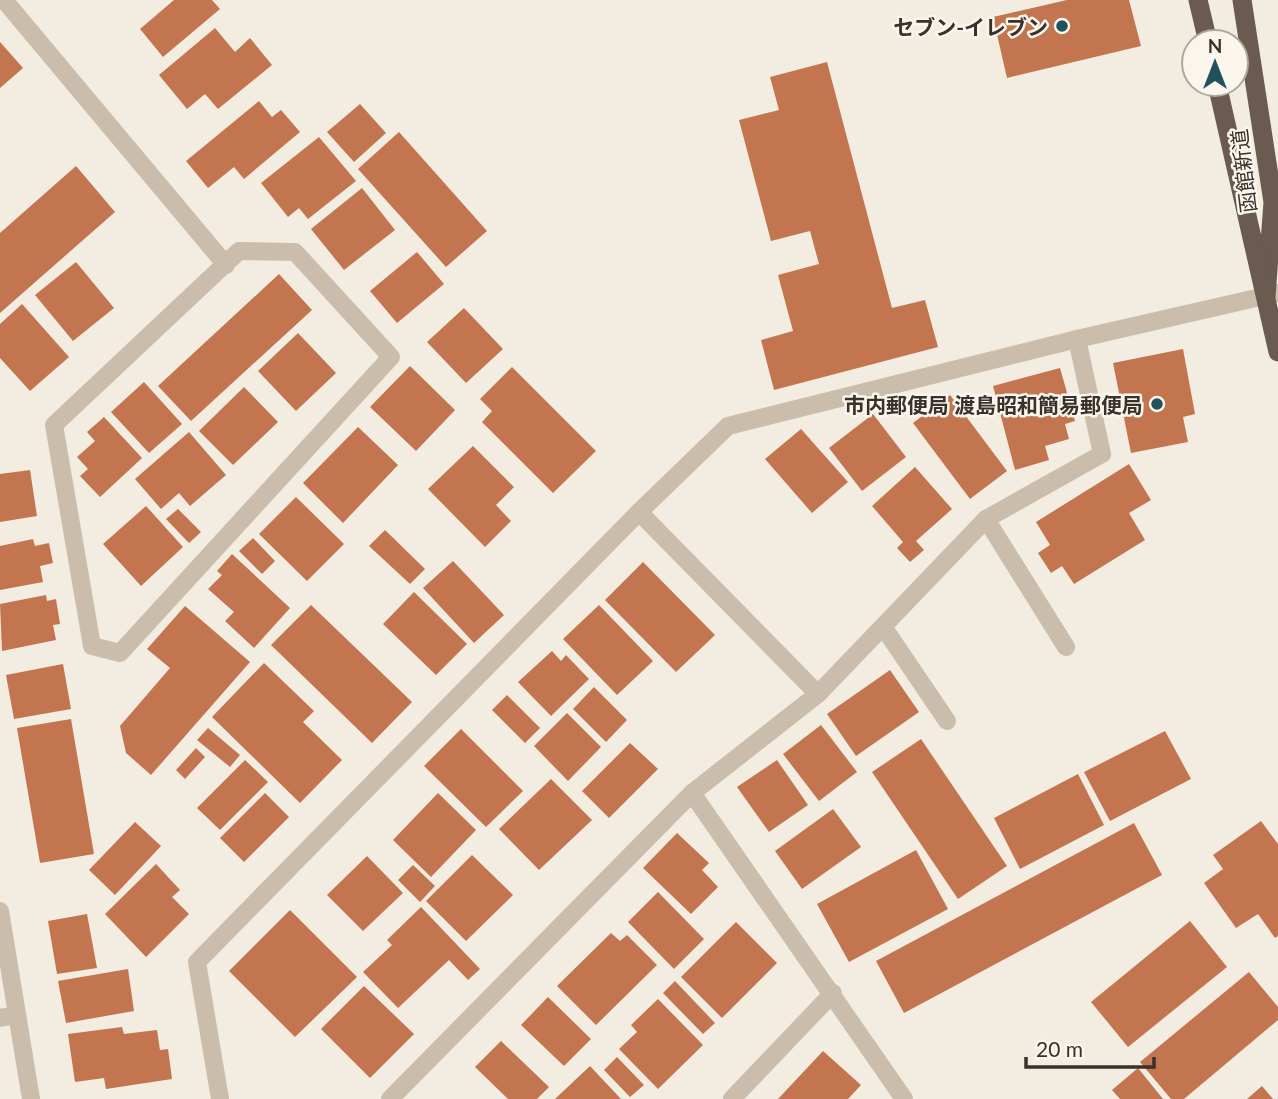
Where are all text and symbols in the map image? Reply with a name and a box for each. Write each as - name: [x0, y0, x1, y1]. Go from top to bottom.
- place label: セブン-イレブン: [893, 14, 1048, 39]
- marker: セブン-イレブン: [1054, 18, 1070, 34]
- north arrow: [1180, 28, 1250, 98]
- text: N: [1208, 34, 1222, 57]
- street label: 函館新道: [1225, 128, 1261, 214]
- place label: 市内郵便局 渡島昭和簡易郵便局: [844, 392, 1143, 417]
- marker: 市内郵便局 渡島昭和簡易郵便局: [1149, 396, 1165, 412]
- scale bar: [1026, 1026, 1154, 1070]
- text: 20 m: [1036, 1036, 1083, 1061]

